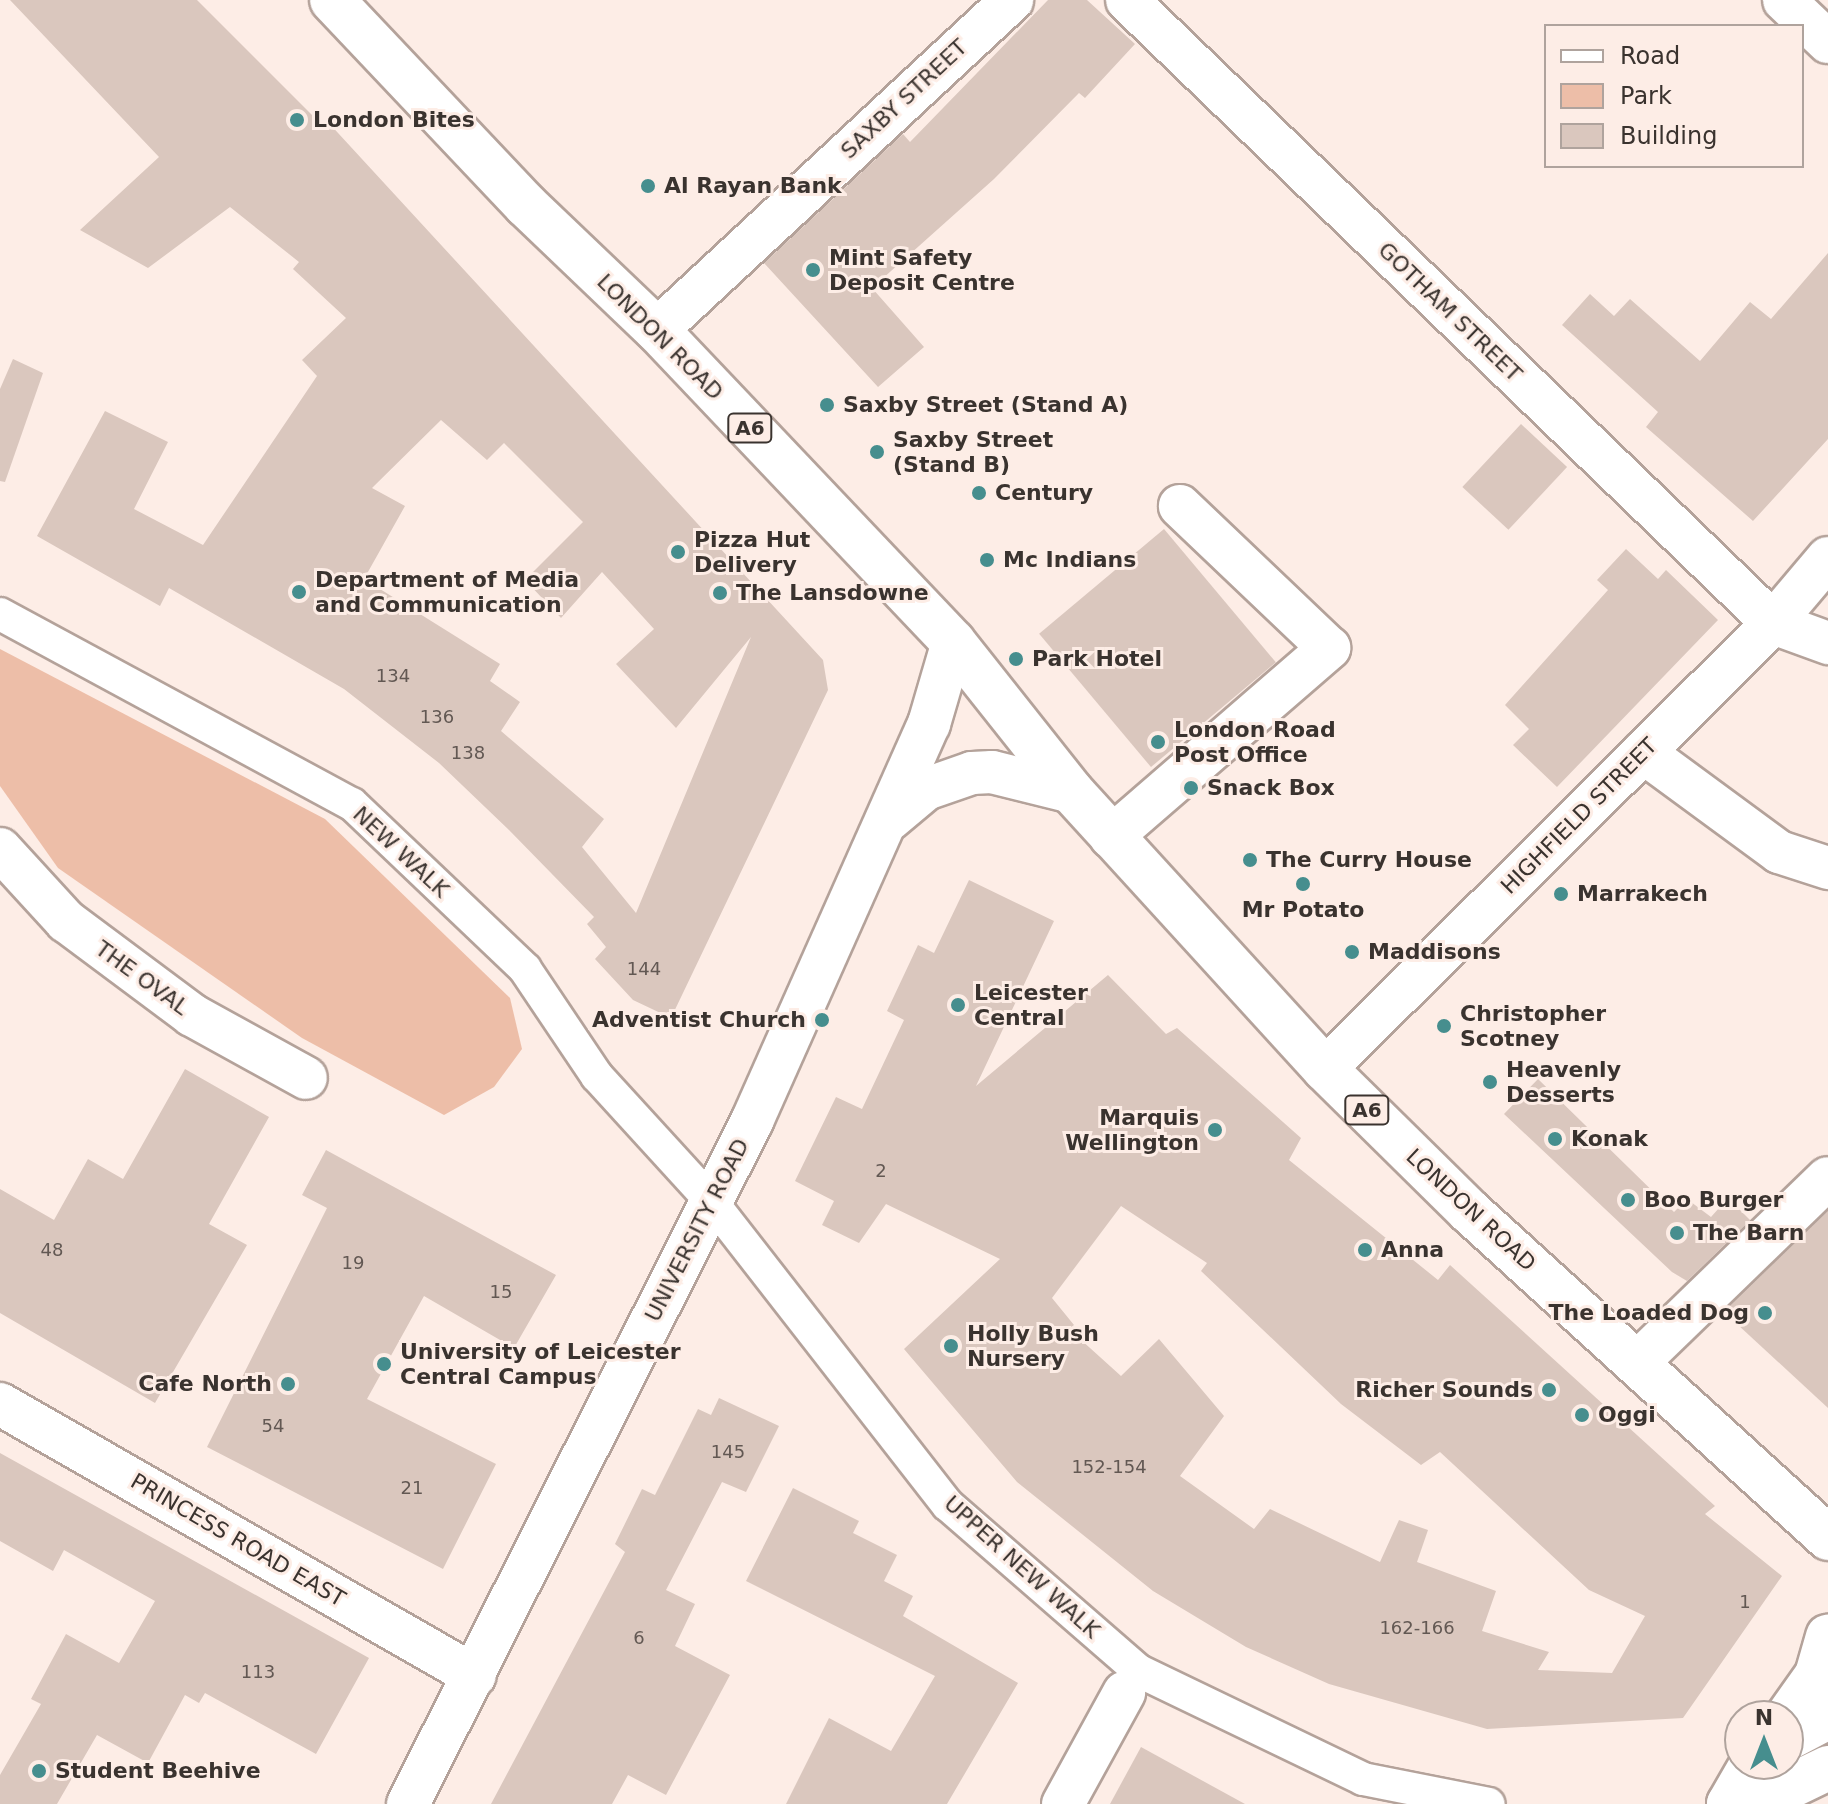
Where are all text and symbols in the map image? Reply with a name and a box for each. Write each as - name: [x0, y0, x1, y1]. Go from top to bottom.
- legend: [1544, 24, 1804, 168]
- street label: SAXBY STREET: [835, 34, 973, 164]
- text: Road: [1620, 42, 1680, 70]
- text: Park: [1620, 82, 1672, 110]
- place label: London Bites: [313, 107, 475, 133]
- marker: London Bites: [288, 111, 306, 129]
- text: Building: [1620, 122, 1717, 150]
- place label: Al Rayan Bank: [664, 173, 842, 199]
- marker: Al Rayan Bank: [639, 177, 657, 195]
- street label: GOTHAM STREET: [1373, 237, 1527, 387]
- place label: Mint Safety Deposit Centre: [829, 244, 1015, 296]
- marker: Mint Safety Deposit Centre: [804, 261, 822, 279]
- street label: LONDON ROAD: [592, 269, 728, 405]
- place label: Saxby Street (Stand A): [843, 392, 1128, 418]
- marker: Saxby Street (Stand A): [818, 396, 836, 414]
- road number: A6: [726, 412, 774, 444]
- place label: Saxby Street (Stand B): [893, 426, 1053, 478]
- marker: Saxby Street (Stand B): [868, 443, 886, 461]
- place label: Century: [995, 480, 1093, 506]
- marker: Century: [970, 484, 988, 502]
- place label: Pizza Hut Delivery: [694, 526, 810, 578]
- marker: Pizza Hut Delivery: [669, 543, 687, 561]
- place label: Mc Indians: [1003, 547, 1136, 573]
- marker: Mc Indians: [978, 551, 996, 569]
- place label: Department of Media and Communication: [315, 566, 579, 618]
- place label: The Lansdowne: [736, 580, 929, 606]
- marker: Department of Media and Communication: [290, 583, 308, 601]
- marker: The Lansdowne: [711, 584, 729, 602]
- place label: Park Hotel: [1032, 646, 1162, 672]
- marker: Park Hotel: [1007, 650, 1025, 668]
- house number: 134: [376, 665, 410, 687]
- house number: 136: [420, 706, 454, 728]
- place label: London Road Post Office: [1174, 716, 1336, 768]
- street label: HIGHFIELD STREET: [1495, 732, 1663, 900]
- marker: London Road Post Office: [1149, 733, 1167, 751]
- house number: 138: [451, 742, 485, 764]
- place label: Snack Box: [1207, 775, 1335, 801]
- marker: Snack Box: [1182, 779, 1200, 797]
- street label: NEW WALK: [348, 801, 454, 903]
- place label: The Curry House: [1266, 847, 1472, 873]
- marker: The Curry House: [1241, 851, 1259, 869]
- marker: Mr Potato: [1294, 875, 1312, 893]
- place label: Marrakech: [1577, 881, 1708, 907]
- marker: Marrakech: [1552, 885, 1570, 903]
- place label: Mr Potato: [1242, 897, 1364, 923]
- street label: THE OVAL: [90, 935, 194, 1021]
- place label: Maddisons: [1368, 939, 1501, 965]
- marker: Maddisons: [1343, 943, 1361, 961]
- house number: 144: [627, 958, 661, 980]
- place label: Leicester Central: [974, 979, 1088, 1030]
- marker: Leicester Central: [949, 996, 967, 1014]
- place label: Christopher Scotney: [1460, 1000, 1606, 1052]
- place label: Adventist Church: [592, 1007, 806, 1033]
- marker: Adventist Church: [813, 1011, 831, 1029]
- marker: Christopher Scotney: [1435, 1017, 1453, 1035]
- place label: Heavenly Desserts: [1506, 1056, 1621, 1108]
- marker: Heavenly Desserts: [1481, 1073, 1499, 1091]
- road number: A6: [1343, 1094, 1391, 1126]
- place label: Marquis Wellington: [1065, 1104, 1199, 1156]
- marker: Marquis Wellington: [1206, 1121, 1224, 1139]
- place label: Konak: [1571, 1126, 1648, 1152]
- marker: Konak: [1546, 1130, 1564, 1148]
- street label: UNIVERSITY ROAD: [639, 1134, 755, 1326]
- street label: LONDON ROAD: [1401, 1143, 1541, 1277]
- house number: 2: [875, 1160, 887, 1182]
- place label: Boo Burger: [1644, 1187, 1783, 1213]
- marker: Boo Burger: [1619, 1191, 1637, 1209]
- place label: The Barn: [1693, 1220, 1804, 1246]
- marker: The Barn: [1668, 1224, 1686, 1242]
- place label: Anna: [1381, 1237, 1444, 1263]
- house number: 48: [41, 1239, 63, 1261]
- marker: Anna: [1356, 1241, 1374, 1259]
- house number: 19: [342, 1252, 364, 1274]
- house number: 15: [490, 1281, 512, 1303]
- place label: The Loaded Dog: [1549, 1300, 1749, 1326]
- marker: The Loaded Dog: [1756, 1304, 1774, 1322]
- place label: Holly Bush Nursery: [967, 1320, 1099, 1372]
- marker: Holly Bush Nursery: [942, 1337, 960, 1355]
- place label: University of Leicester Central Campus: [400, 1338, 680, 1390]
- marker: University of Leicester Central Campus: [375, 1355, 393, 1373]
- place label: Cafe North: [138, 1371, 272, 1397]
- marker: Cafe North: [279, 1375, 297, 1393]
- place label: Richer Sounds: [1355, 1377, 1533, 1403]
- marker: Richer Sounds: [1540, 1381, 1558, 1399]
- place label: Oggi: [1598, 1402, 1656, 1428]
- marker: Oggi: [1573, 1406, 1591, 1424]
- house number: 54: [262, 1415, 284, 1437]
- house number: 145: [711, 1441, 745, 1463]
- house number: 152-154: [1071, 1456, 1147, 1478]
- street label: PRINCESS ROAD EAST: [126, 1468, 350, 1612]
- house number: 21: [401, 1477, 423, 1499]
- street label: UPPER NEW WALK: [939, 1490, 1105, 1644]
- house number: 1: [1739, 1591, 1751, 1613]
- house number: 162-166: [1379, 1617, 1455, 1639]
- house number: 6: [633, 1627, 645, 1649]
- house number: 113: [241, 1661, 275, 1683]
- north arrow: [1724, 1700, 1804, 1780]
- text: N: [1755, 1705, 1773, 1730]
- place label: Student Beehive: [55, 1758, 261, 1784]
- marker: Student Beehive: [30, 1762, 48, 1780]

